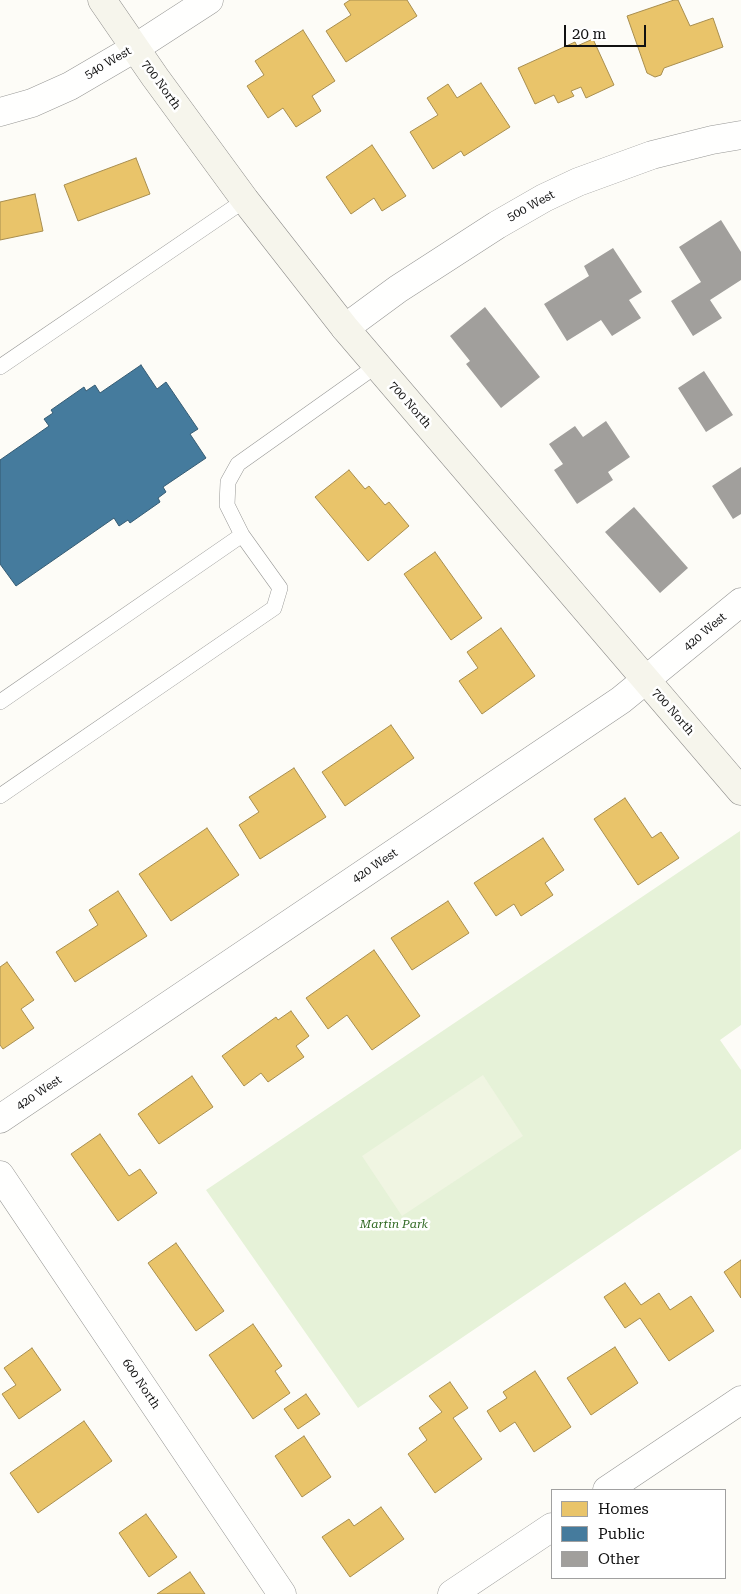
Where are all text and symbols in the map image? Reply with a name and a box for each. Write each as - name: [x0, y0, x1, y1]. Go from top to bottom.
- scale bar: [566, 15, 648, 47]
- text: 20 m: [572, 25, 606, 43]
- street label: 540 West: [82, 44, 134, 82]
- street label: 700 North: [138, 58, 184, 112]
- street label: 500 West: [505, 188, 557, 224]
- street label: 700 North: [386, 379, 434, 431]
- street label: 420 West: [681, 610, 729, 654]
- street label: 700 North: [649, 686, 697, 738]
- street label: 420 West: [350, 846, 400, 886]
- street label: 420 West: [14, 1073, 64, 1113]
- park label: Martin Park: [360, 1217, 428, 1231]
- street label: 600 North: [119, 1356, 163, 1412]
- legend: [551, 1489, 726, 1579]
- text: Homes: [598, 1500, 649, 1518]
- text: Public: [598, 1525, 645, 1543]
- text: Other: [598, 1550, 640, 1568]

